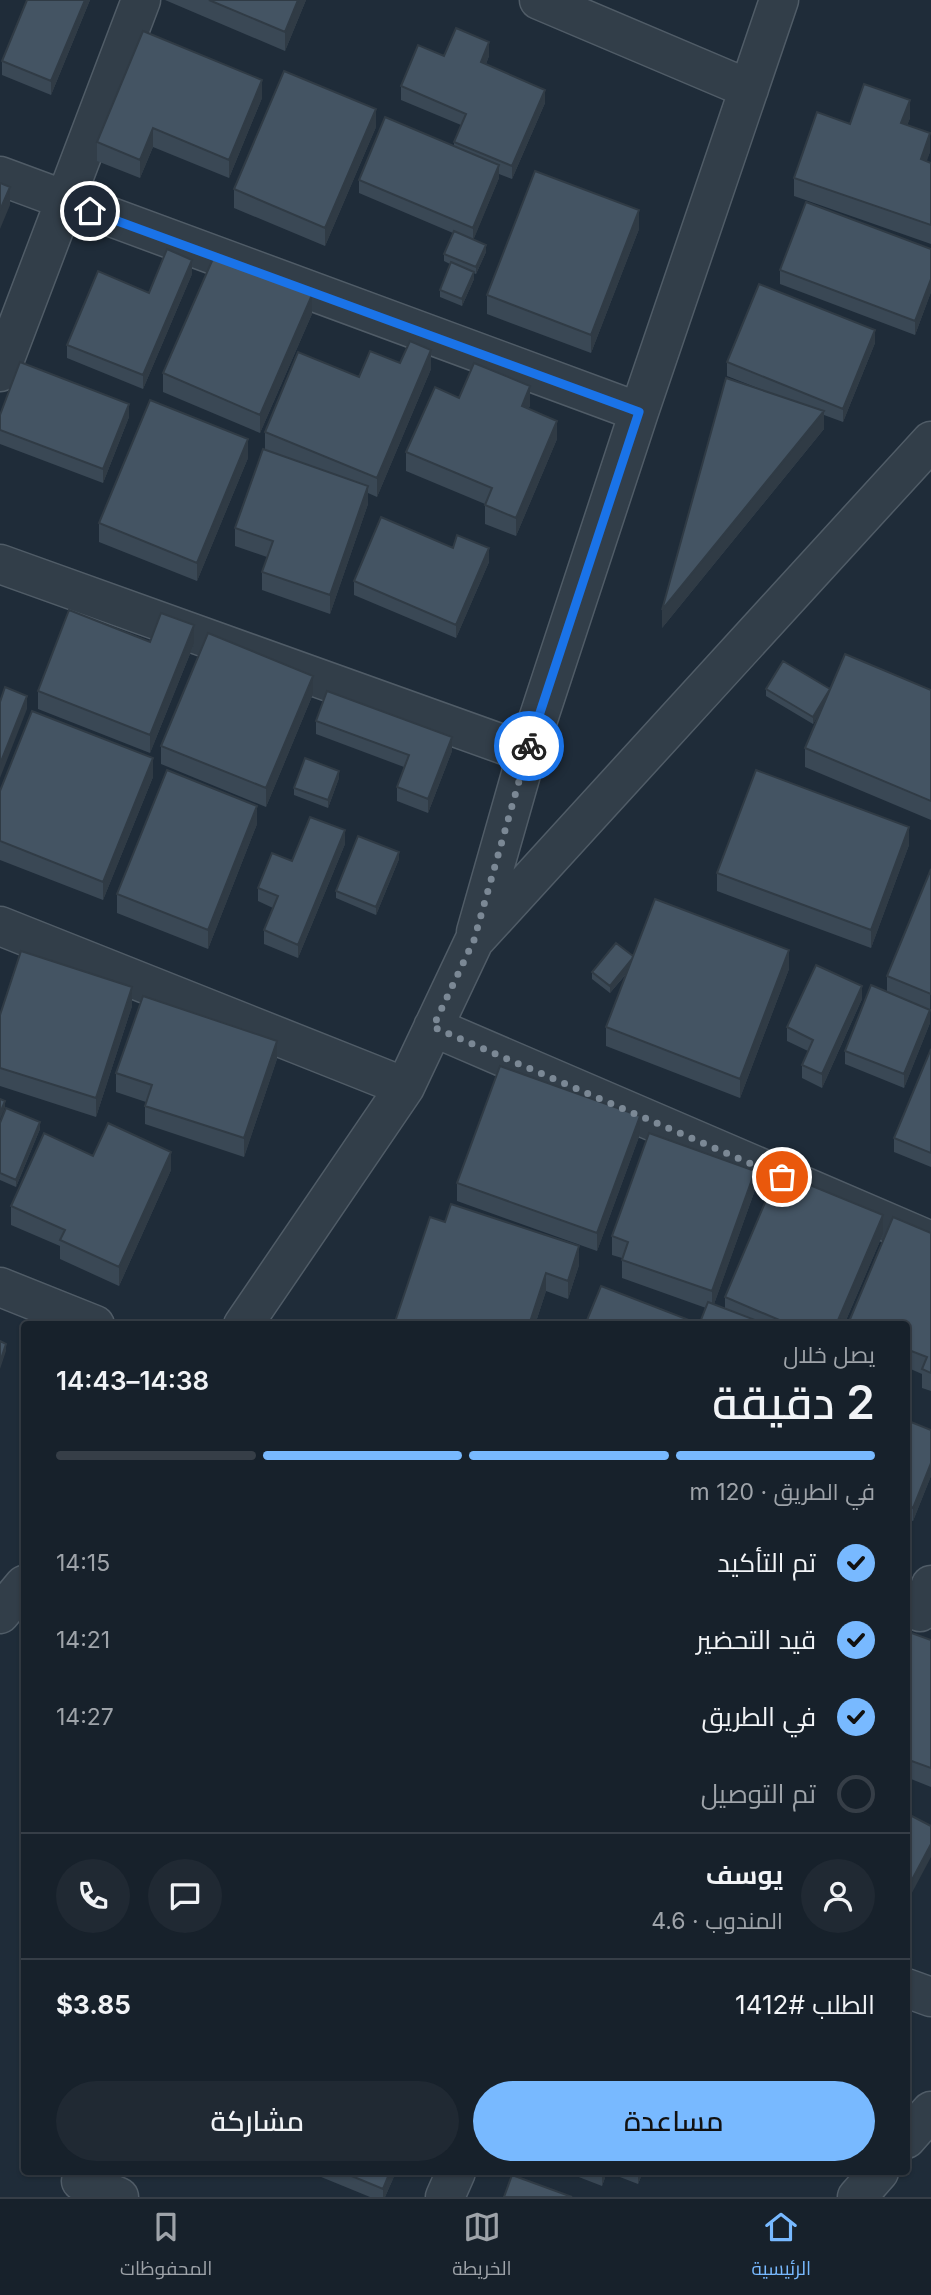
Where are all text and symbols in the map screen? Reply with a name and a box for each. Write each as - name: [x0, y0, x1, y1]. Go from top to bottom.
- pin: [60, 181, 120, 241]
- icon: home: [71, 192, 109, 230]
- courier: [494, 711, 564, 781]
- icon: bike: [510, 727, 548, 765]
- pin: [752, 1147, 812, 1207]
- icon: bag: [763, 1158, 801, 1196]
- text: يصل خلال: [783, 1341, 875, 1369]
- text: 14:38–14:43: [56, 1365, 209, 1396]
- text: 2 دقيقة: [712, 1374, 875, 1430]
- text: في الطريق · 120 m: [690, 1478, 875, 1506]
- icon: check: [837, 1544, 875, 1582]
- text: تم التأكيد: [717, 1547, 816, 1578]
- text: 14:15: [56, 1549, 110, 1577]
- icon: check: [837, 1621, 875, 1659]
- text: قيد التحضير: [696, 1624, 816, 1655]
- text: 14:21: [56, 1626, 110, 1654]
- icon: check: [837, 1698, 875, 1736]
- text: في الطريق: [701, 1701, 816, 1732]
- text: 14:27: [56, 1703, 114, 1731]
- text: تم التوصيل: [701, 1778, 816, 1809]
- button: phone: [56, 1859, 130, 1933]
- button: chat: [148, 1859, 222, 1933]
- text: يوسف: [706, 1859, 783, 1890]
- button: person: [801, 1859, 875, 1933]
- text: المندوب · 4.6: [651, 1907, 783, 1935]
- text: $3.85: [56, 1989, 131, 2020]
- text: الطلب #1412: [735, 1989, 875, 2020]
- button: مشاركة: [56, 2081, 459, 2161]
- button: مساعدة: [473, 2081, 875, 2161]
- tab: المحفوظات: [120, 2208, 212, 2286]
- tab: الخريطة: [452, 2208, 512, 2286]
- tab: الرئيسية: [751, 2208, 811, 2286]

